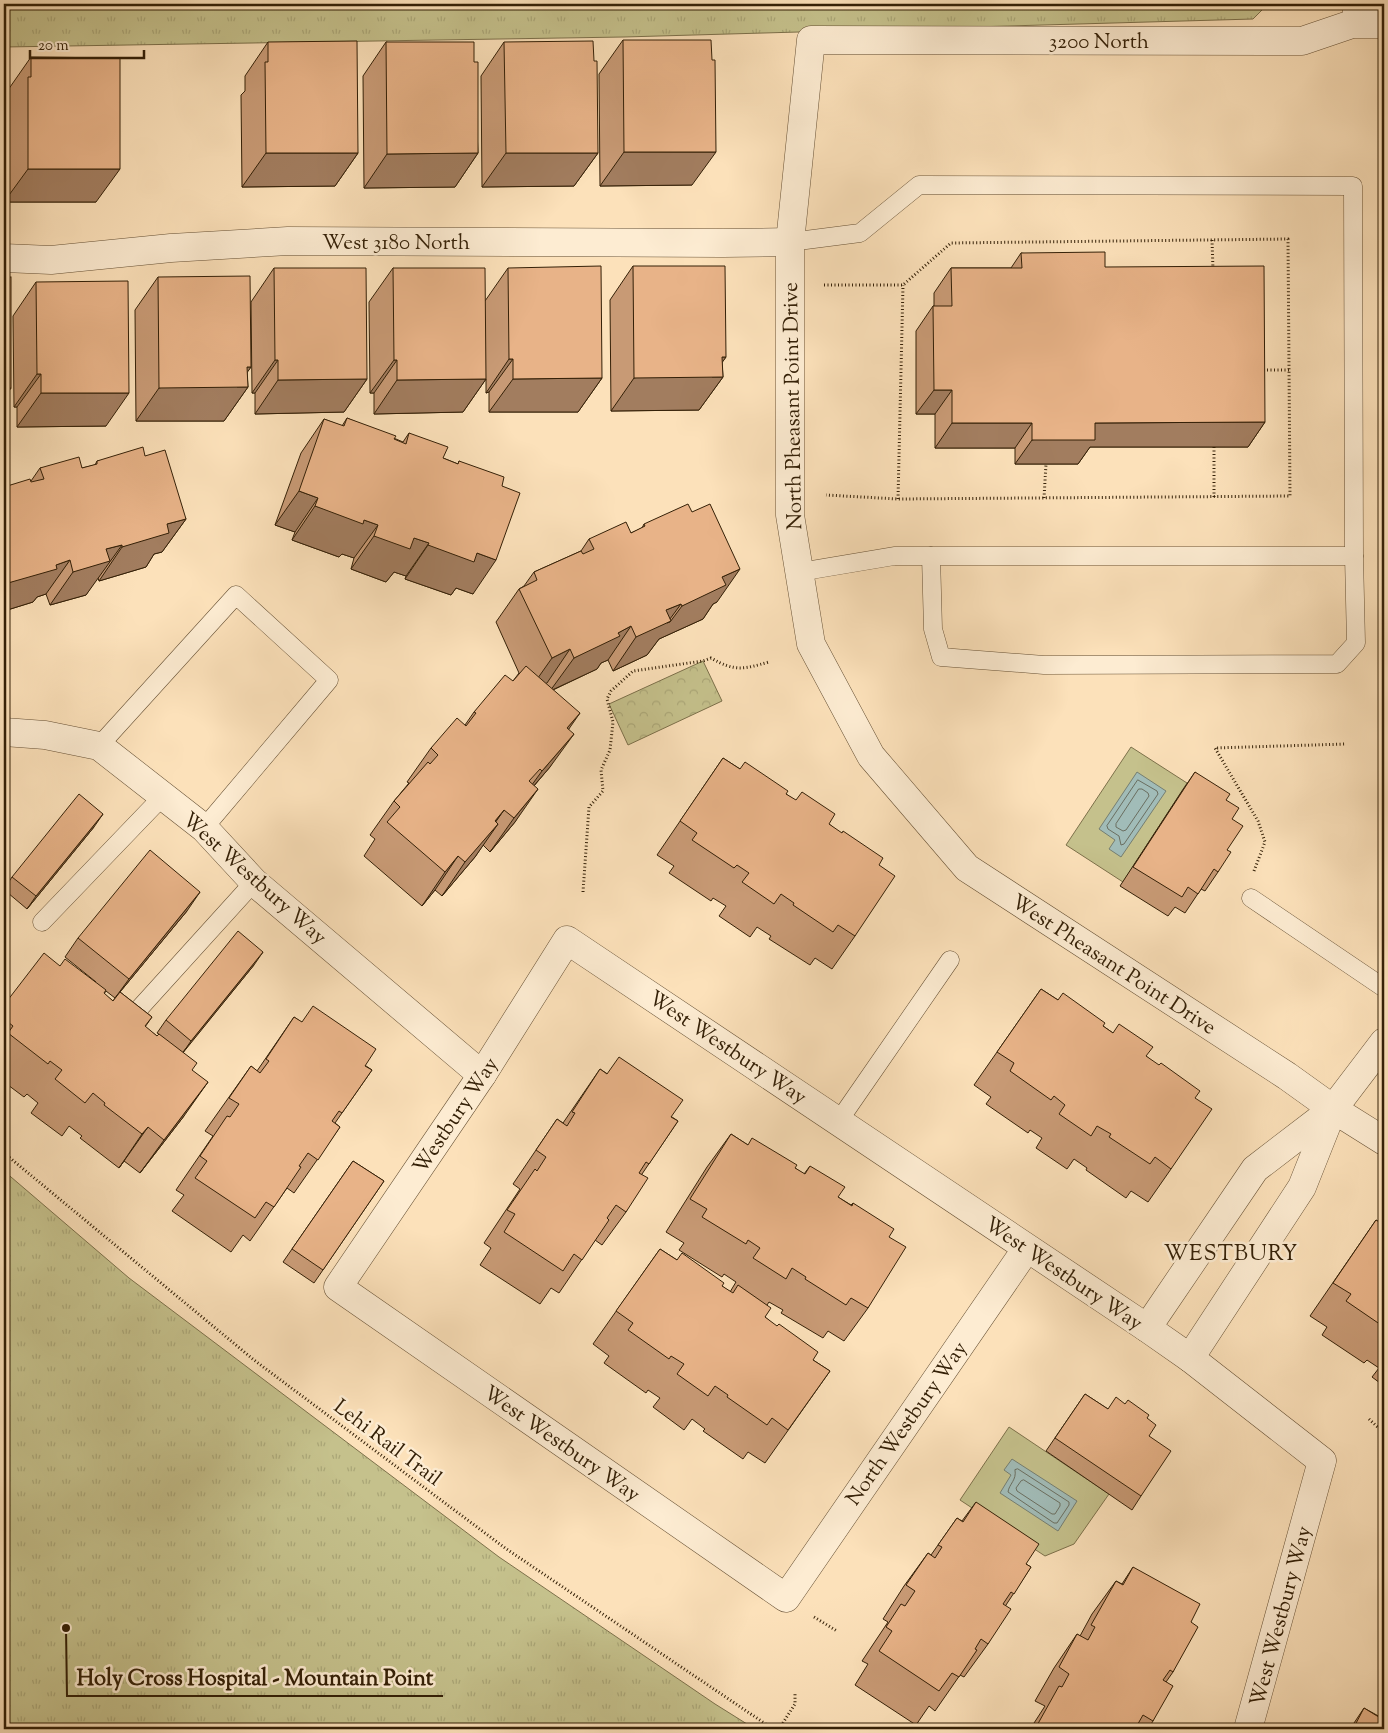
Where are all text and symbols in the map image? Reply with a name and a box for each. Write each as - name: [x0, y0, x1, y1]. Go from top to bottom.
- scale bar: [30, 28, 144, 60]
- street label: 3200 North: [1049, 28, 1149, 58]
- text: 20 m: [38, 36, 69, 57]
- street label: West 3180 North: [322, 229, 470, 259]
- street label: North Pheasant Point Drive: [777, 282, 811, 530]
- street label: West Westbury Way: [175, 806, 333, 953]
- street label: West Pheasant Point Drive: [1005, 888, 1221, 1043]
- street label: West Westbury Way: [642, 984, 813, 1113]
- street label: Westbury Way: [407, 1051, 507, 1180]
- street label: West Westbury Way: [978, 1210, 1149, 1339]
- district label: WESTBURY: [1164, 1239, 1298, 1271]
- street label: North Westbury Way: [840, 1335, 976, 1512]
- street label: West Westbury Way: [476, 1379, 646, 1510]
- street label: Lehi Rail Trail: [326, 1393, 447, 1494]
- street label: West Westbury Way: [1243, 1522, 1321, 1710]
- callout: Holy Cross Hospital - Mountain Point: [67, 1659, 443, 1696]
- text: Holy Cross Hospital - Mountain Point: [77, 1664, 434, 1696]

